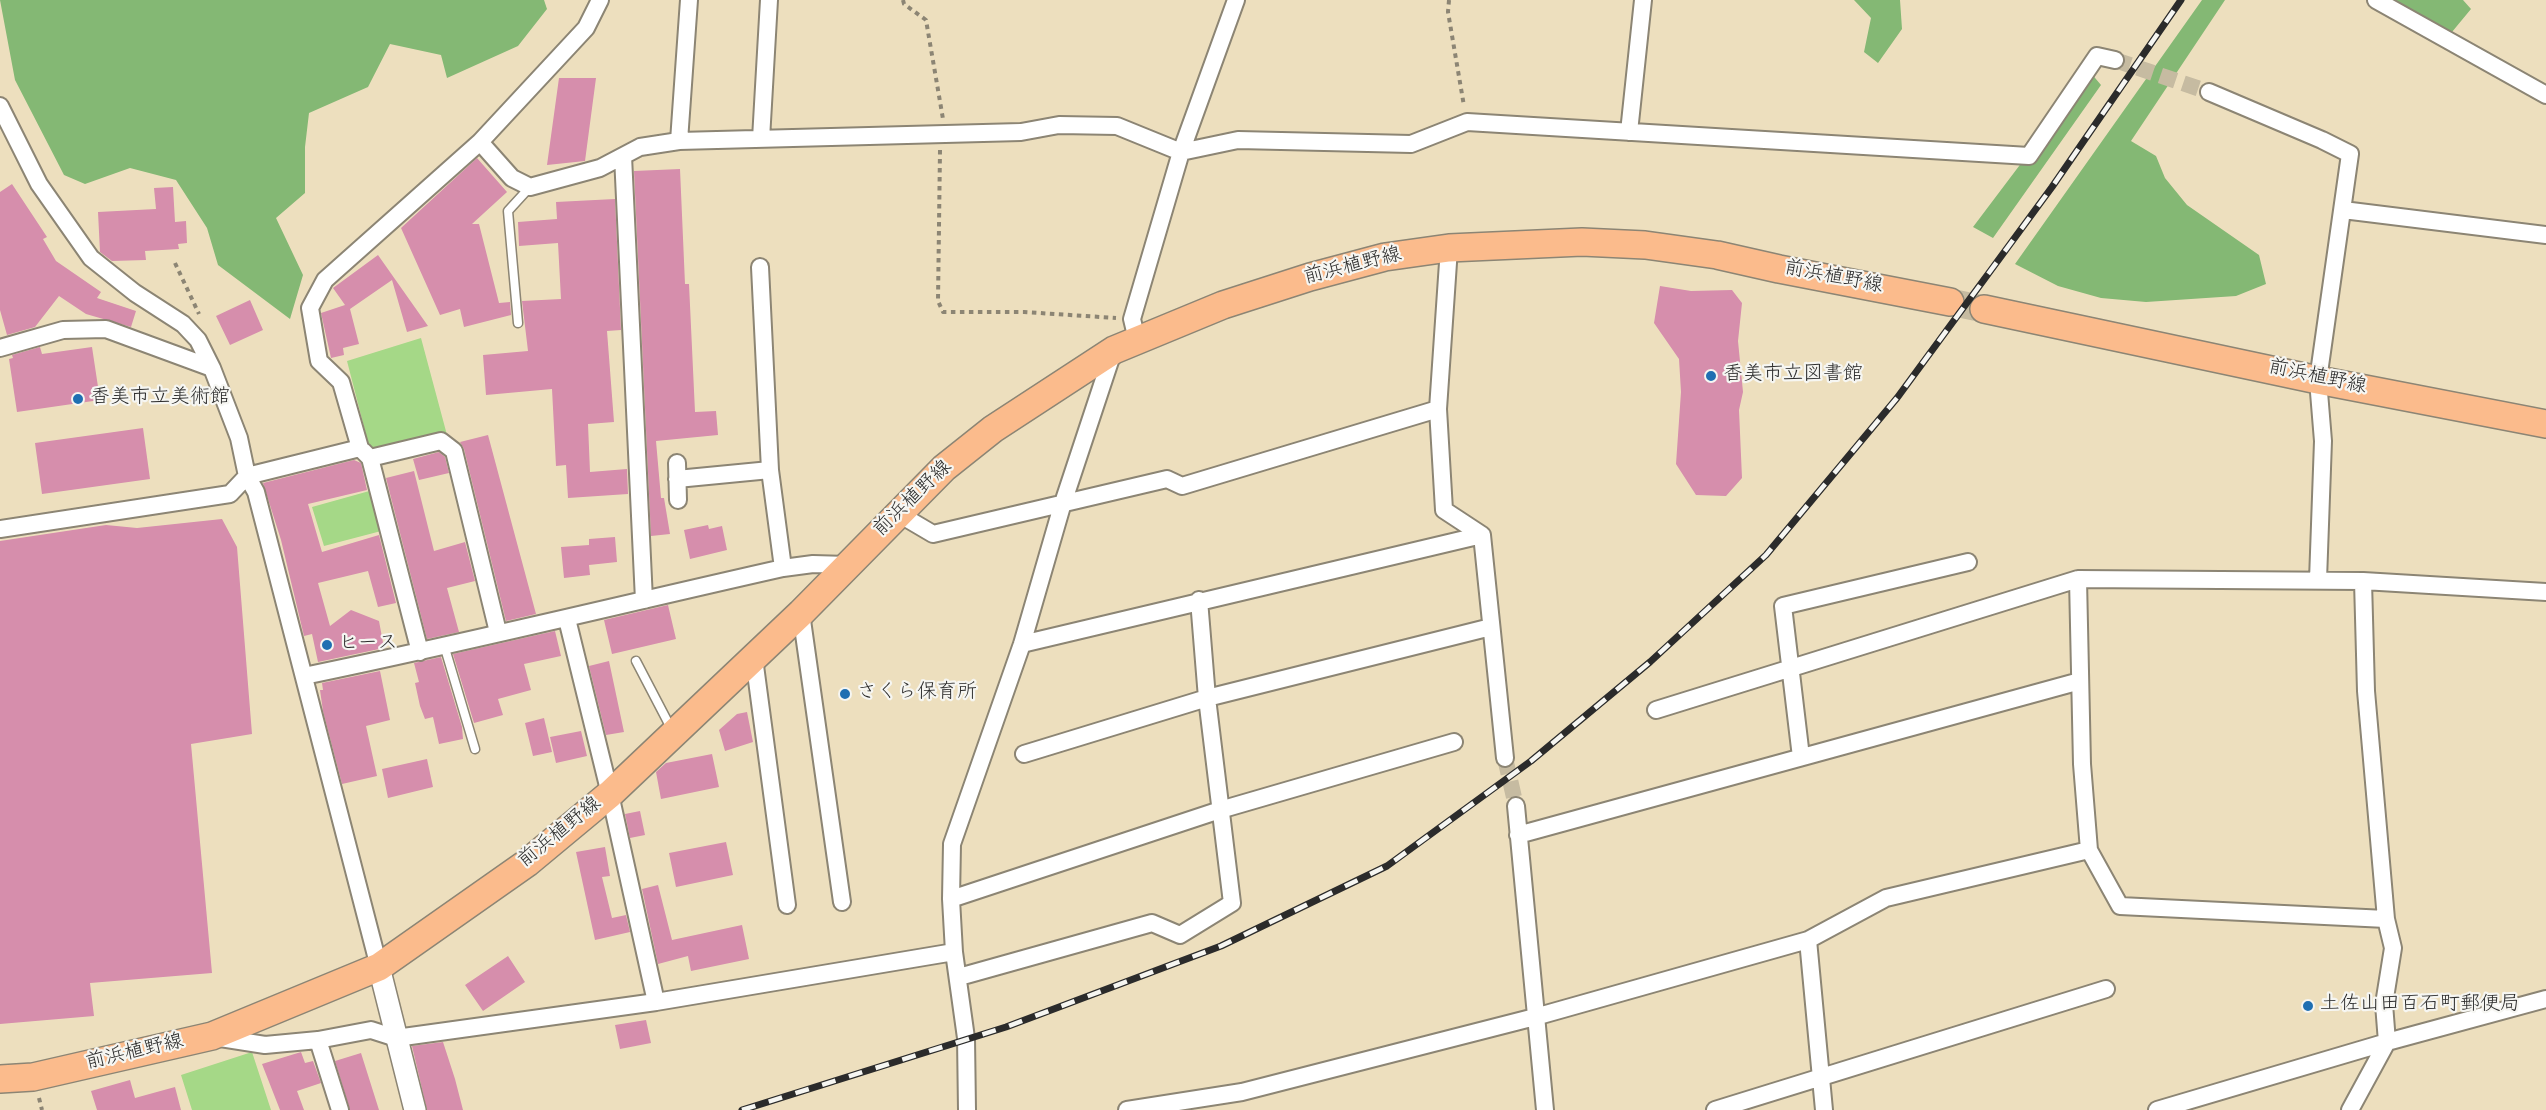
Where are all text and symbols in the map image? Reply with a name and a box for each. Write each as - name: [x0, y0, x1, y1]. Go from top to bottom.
- street label: 前浜植野線: [1302, 244, 1404, 292]
- street label: 前浜植野線: [1782, 258, 1884, 300]
- street label: 前浜植野線: [2266, 357, 2368, 401]
- place label: 香美市立図書館: [1723, 364, 1863, 388]
- marker: 香美市立図書館: [1704, 369, 1718, 383]
- place label: 香美市立美術館: [90, 387, 230, 411]
- marker: 香美市立美術館: [71, 392, 85, 406]
- street label: 前浜植野線: [870, 457, 958, 543]
- place label: ヒース: [339, 633, 398, 657]
- marker: ヒース: [320, 638, 334, 652]
- place label: さくら保育所: [857, 682, 977, 706]
- marker: さくら保育所: [838, 687, 852, 701]
- street label: 前浜植野線: [515, 793, 607, 875]
- place label: 土佐山田百石町郵便局: [2320, 994, 2520, 1018]
- marker: 土佐山田百石町郵便局: [2301, 999, 2315, 1013]
- street label: 前浜植野線: [84, 1031, 186, 1077]

